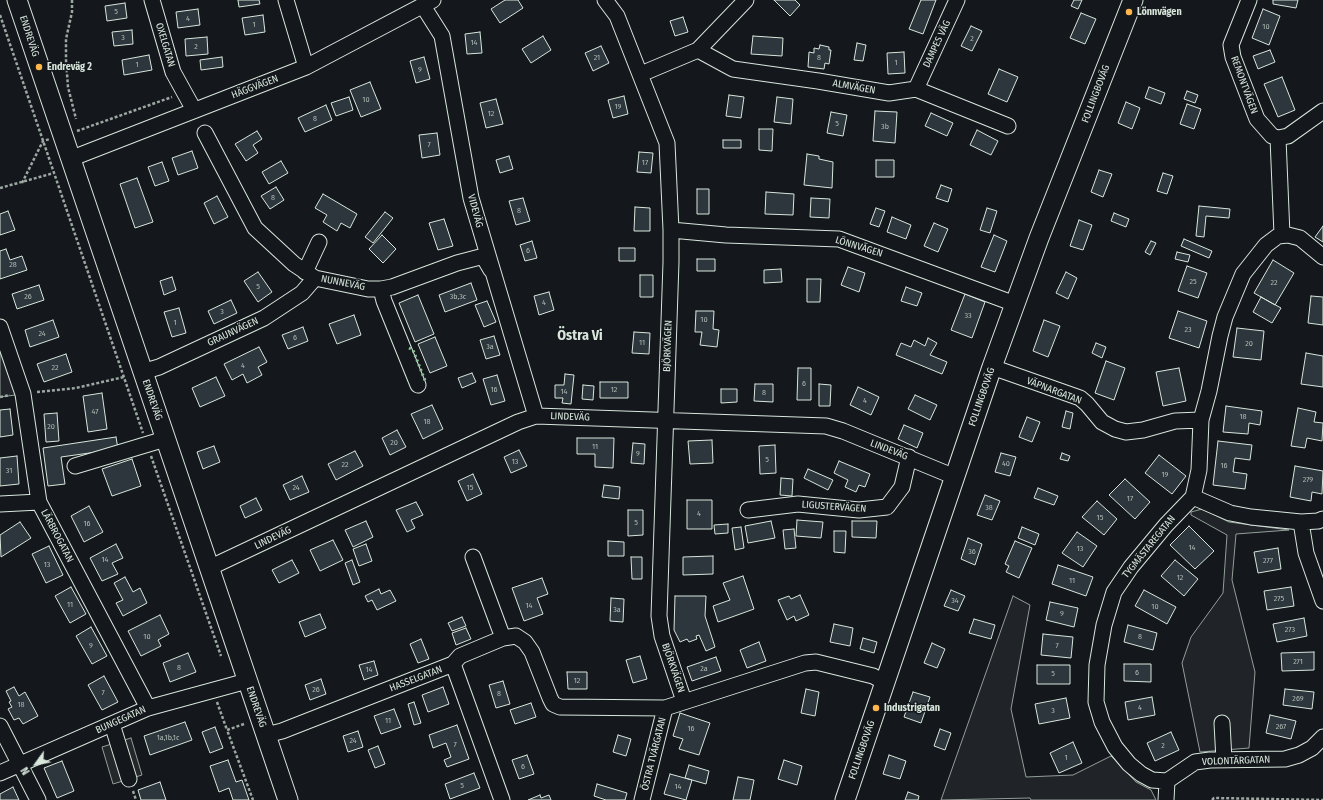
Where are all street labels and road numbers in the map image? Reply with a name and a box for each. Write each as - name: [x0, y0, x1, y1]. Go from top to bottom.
- street label: ENDREVÄG: [17, 14, 41, 58]
- street label: DAMPES VÄG: [921, 18, 953, 70]
- street label: OXELGATAN: [153, 21, 177, 69]
- street label: REMONTVÄGEN: [1228, 54, 1260, 116]
- street label: FOLLINGBOVÄG: [1079, 63, 1113, 125]
- street label: HÄGGVÄGEN: [230, 73, 280, 101]
- street label: ALMVÄGEN: [832, 77, 876, 97]
- street label: VIDEVÄG: [465, 193, 485, 229]
- street label: LÖNNVÄGEN: [834, 234, 884, 260]
- street label: NUNNEVÄG: [320, 273, 366, 293]
- street label: GRAUNVÄGEN: [206, 315, 260, 349]
- street label: BJÖRKVÄGEN: [661, 320, 675, 372]
- street label: FOLLINGBOVÄG: [966, 366, 998, 428]
- street label: VÄPNARGATAN: [1025, 375, 1083, 407]
- street label: ENDREVÄG: [139, 378, 165, 422]
- street label: LINDEVÄG: [550, 410, 590, 424]
- street label: LINDEVÄG: [868, 437, 910, 463]
- street label: LIGUSTERVÄGEN: [801, 499, 867, 515]
- street label: LÄRBROGATAN: [38, 507, 76, 565]
- street label: TYGMÄSTAREGATAN: [1120, 513, 1178, 581]
- street label: LINDEVÄG: [253, 524, 293, 552]
- street label: BJÖRKVÄGEN: [659, 642, 687, 694]
- street label: HASSELGATAN: [388, 663, 444, 695]
- street label: ENDREVÄG: [243, 685, 269, 729]
- street label: BUNGEGATAN: [94, 704, 148, 736]
- street label: ÖSTRA TVÄRGATAN: [639, 716, 669, 792]
- street label: FOLLINGBOVÄG: [846, 719, 878, 781]
- street label: VOLONTÄRGATAN: [1202, 754, 1270, 768]

